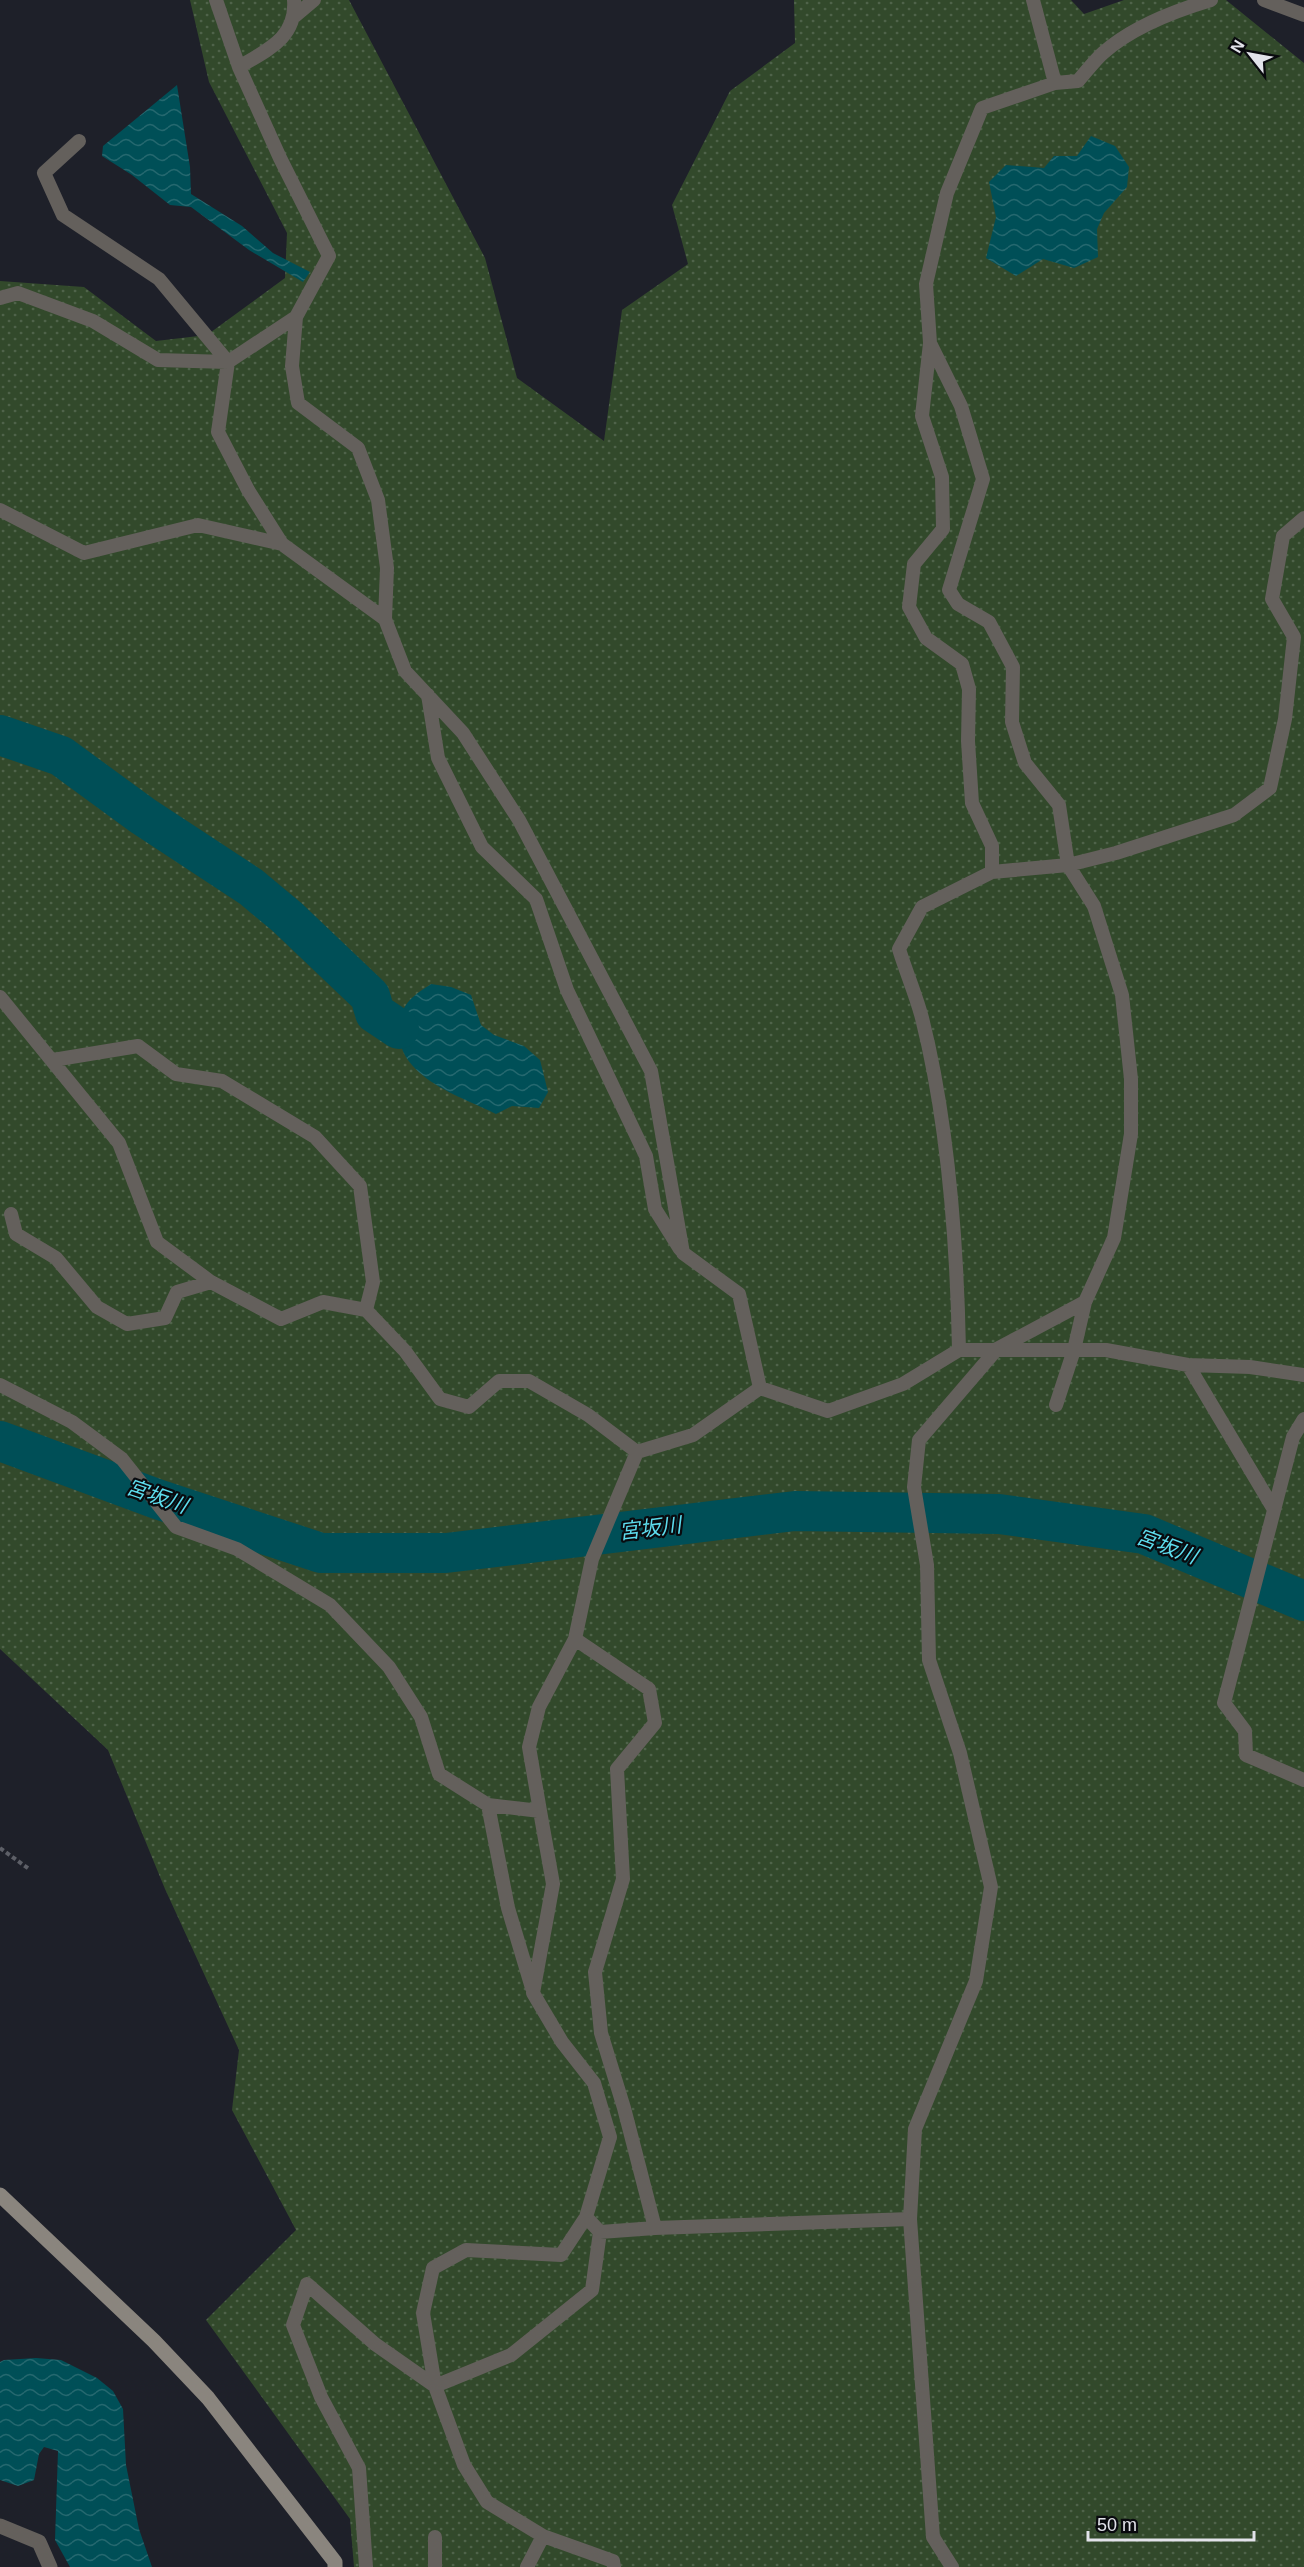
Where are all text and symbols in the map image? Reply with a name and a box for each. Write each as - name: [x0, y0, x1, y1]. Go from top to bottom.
- north arrow: [1220, 24, 1280, 84]
- text: N: [1227, 37, 1248, 56]
- water label: 宮坂川: [123, 1475, 192, 1518]
- water label: 宮坂川: [617, 1513, 685, 1543]
- water label: 宮坂川: [1133, 1524, 1202, 1568]
- scale bar: [1088, 2504, 1254, 2542]
- text: 50 m: [1097, 2515, 1137, 2535]

